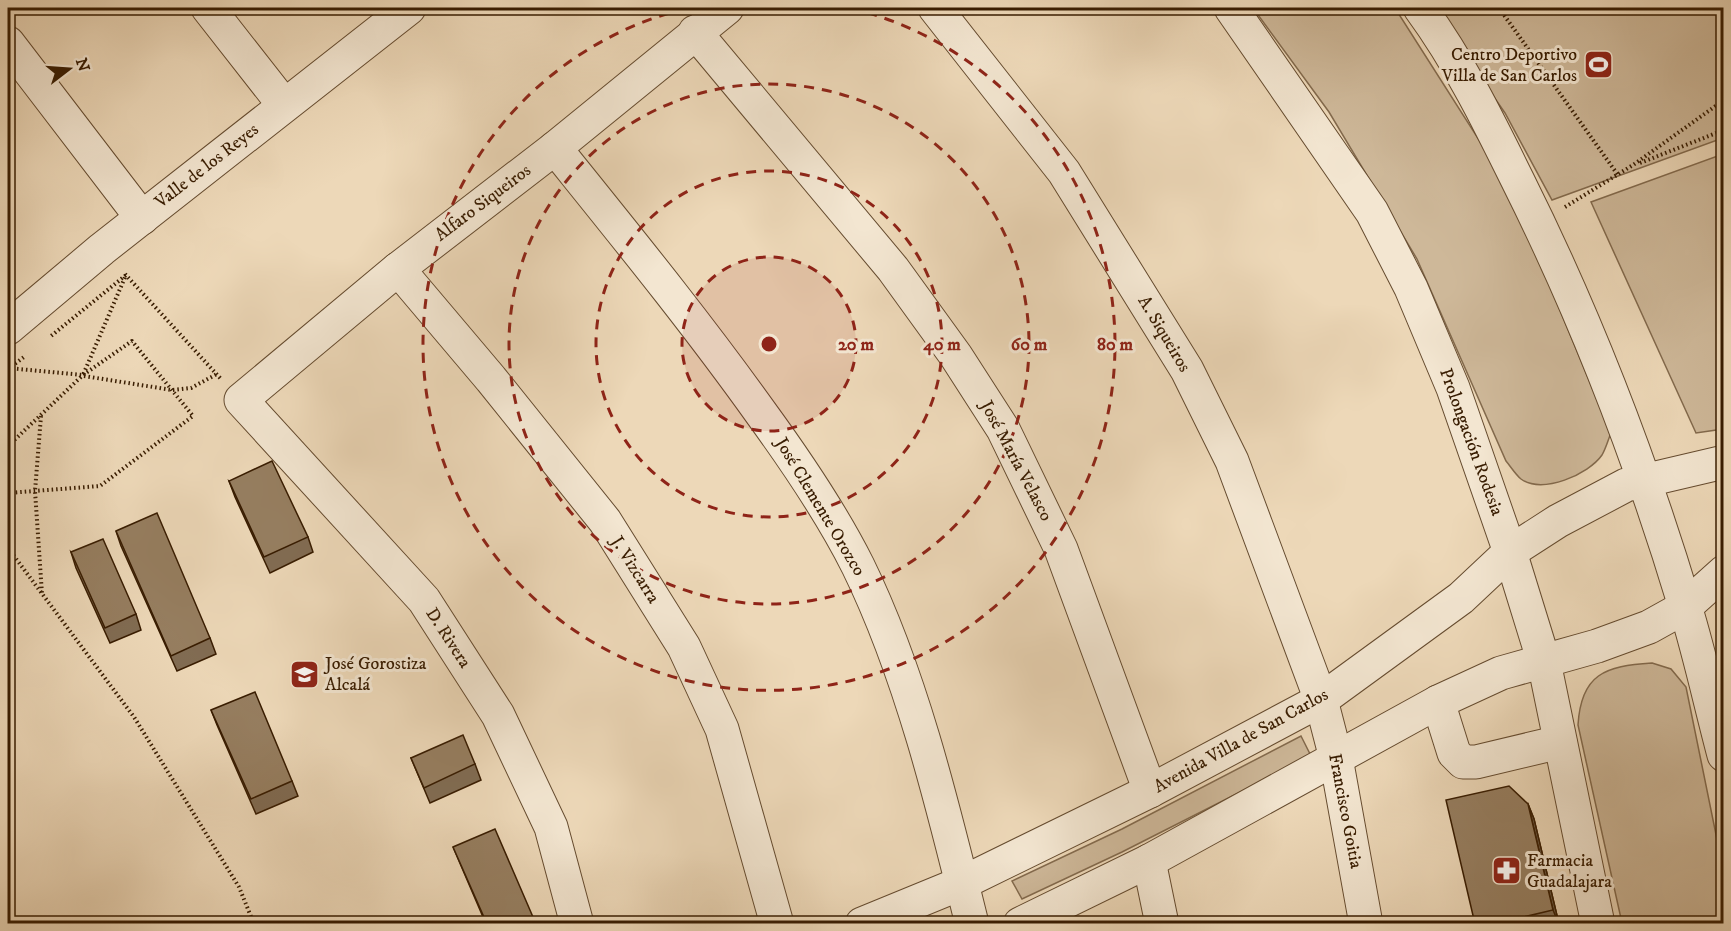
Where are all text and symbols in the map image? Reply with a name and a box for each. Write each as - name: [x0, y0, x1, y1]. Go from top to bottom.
- north arrow: [39, 39, 99, 99]
- place label: Centro Deportivo Villa de San Carlos: [1441, 44, 1577, 87]
- sports icon: Centro Deportivo Villa de San Carlos: [1582, 49, 1614, 81]
- text: N: [71, 56, 94, 74]
- street label: Valle de los Reyes: [150, 119, 263, 214]
- street label: Alfaro Siqueiros: [431, 160, 535, 246]
- street label: A. Siqueiros: [1133, 292, 1195, 376]
- centre of rings: [759, 334, 779, 354]
- text: 20 m: [838, 334, 874, 356]
- text: 40 m: [922, 334, 961, 356]
- text: 60 m: [1011, 334, 1048, 356]
- text: 80 m: [1097, 334, 1134, 356]
- street label: Prolongación Rodesia: [1434, 365, 1508, 519]
- street label: José María Velasco: [974, 395, 1057, 525]
- street label: José Clemente Orozco: [769, 432, 870, 580]
- street label: J. Vizcarra: [605, 531, 664, 608]
- street label: D. Rivera: [420, 604, 476, 673]
- place label: José Gorostiza Alcalá: [323, 653, 427, 696]
- school or university icon: José Gorostiza Alcalá: [288, 658, 320, 690]
- street label: Avenida Villa de San Carlos: [1150, 684, 1332, 798]
- street label: Francisco Goitia: [1323, 752, 1367, 871]
- place label: Farmacia Guadalajara: [1527, 850, 1612, 893]
- pharmacy icon: Farmacia Guadalajara: [1490, 855, 1522, 887]

